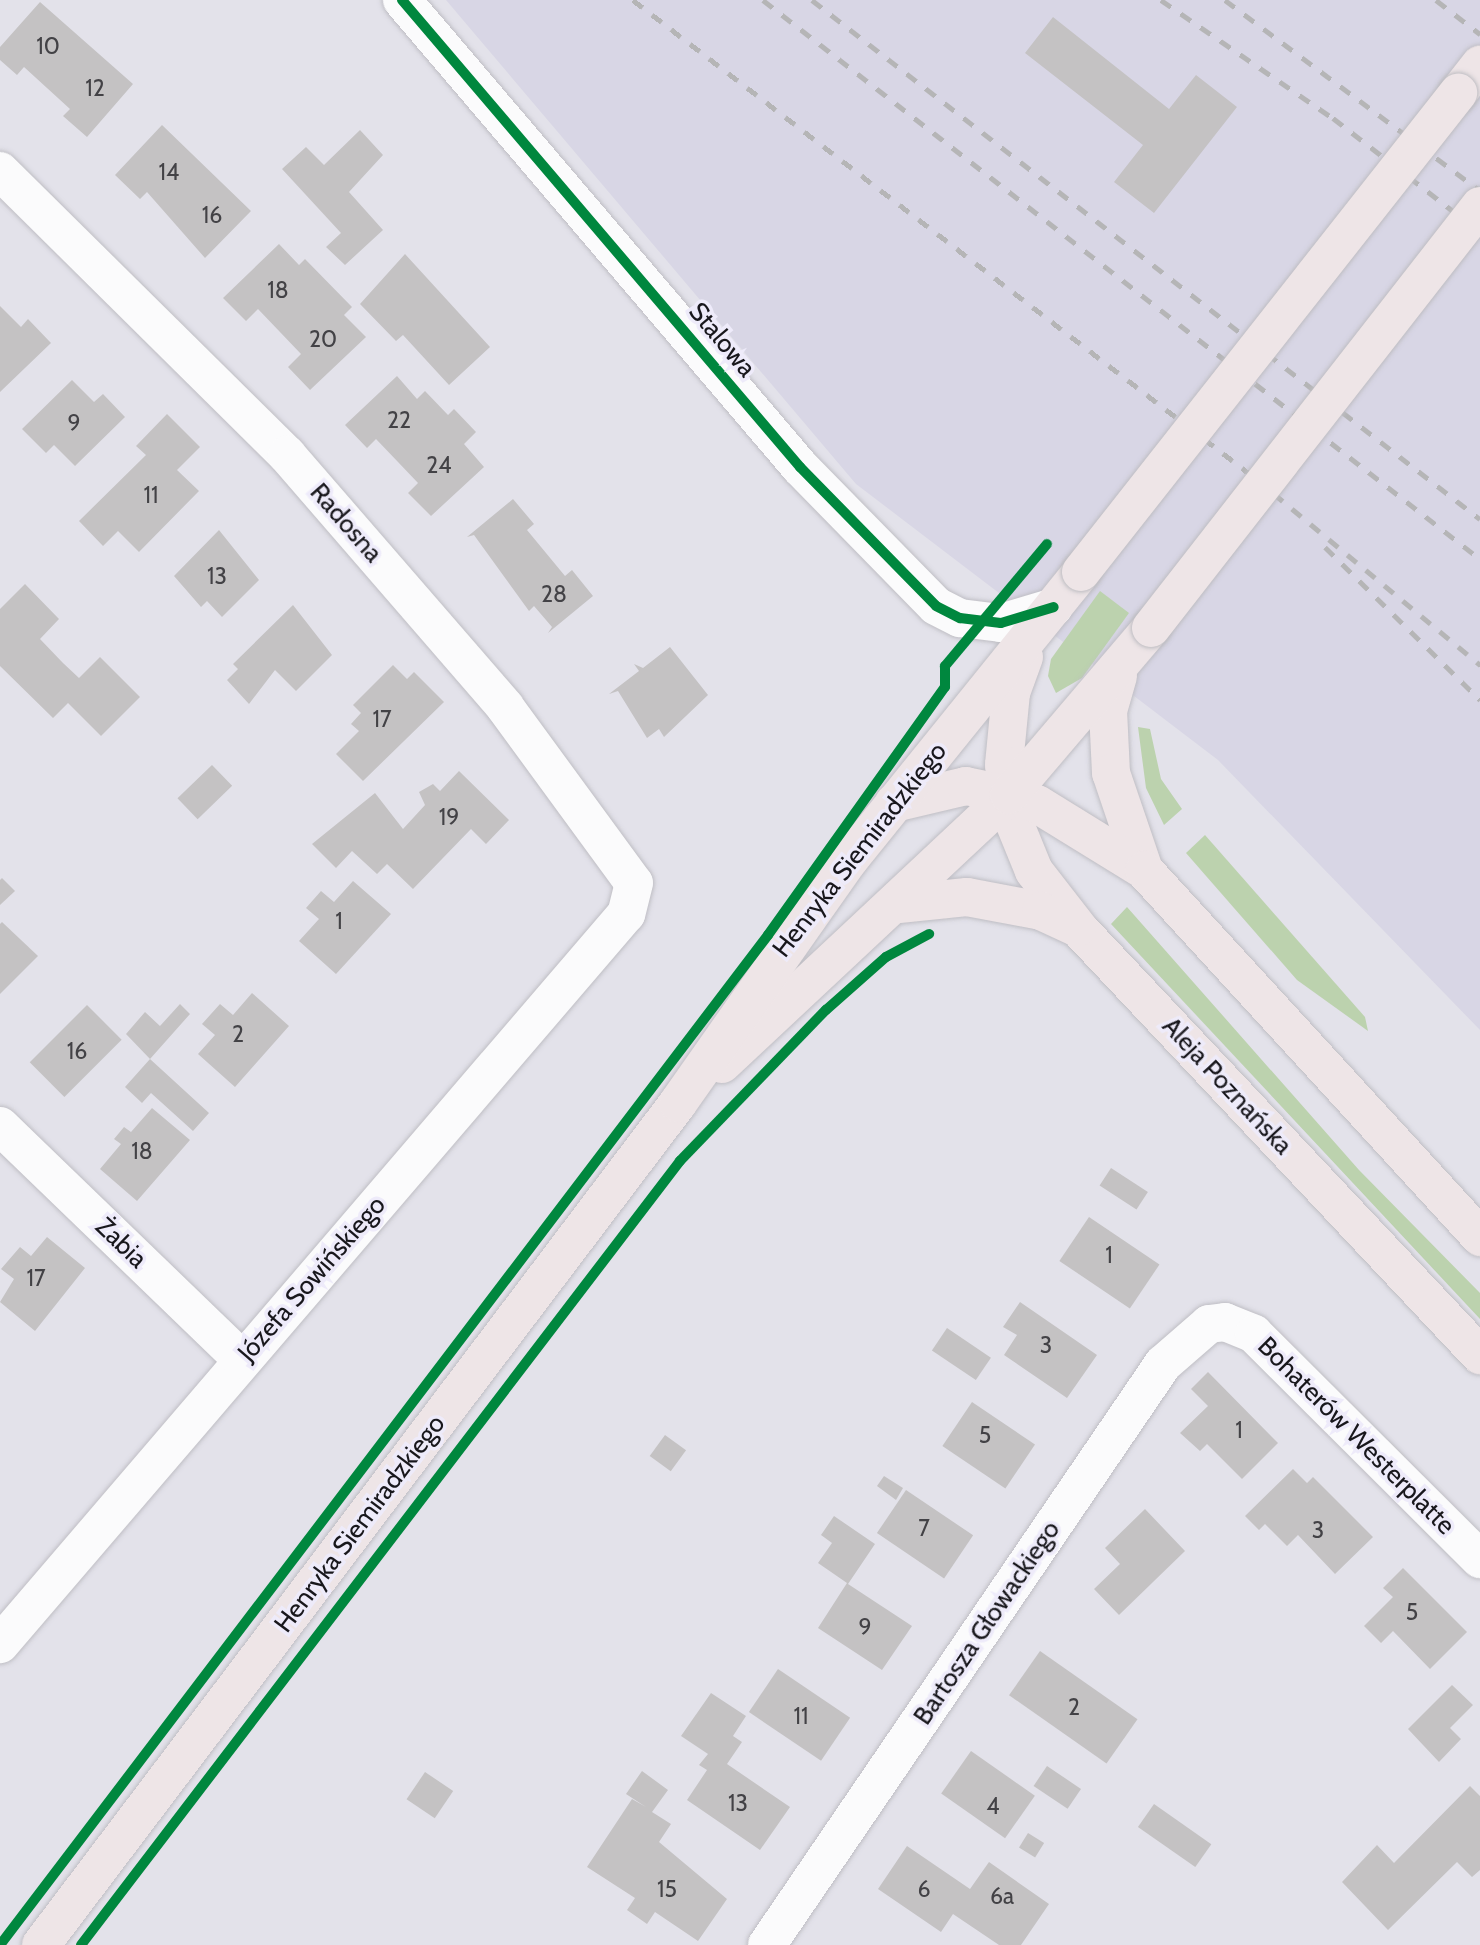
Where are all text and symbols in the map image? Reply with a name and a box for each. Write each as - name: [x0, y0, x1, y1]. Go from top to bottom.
- house number: 10: [36, 32, 60, 60]
- house number: 12: [85, 74, 105, 102]
- house number: 14: [159, 158, 179, 186]
- house number: 16: [202, 201, 222, 229]
- house number: 18: [267, 276, 289, 304]
- street label: Stalowa: [682, 296, 762, 384]
- house number: 20: [309, 325, 337, 353]
- house number: 22: [387, 406, 411, 434]
- house number: 9: [67, 409, 81, 437]
- house number: 24: [426, 451, 452, 479]
- street label: Radosna: [303, 477, 389, 569]
- house number: 11: [144, 481, 158, 509]
- house number: 13: [207, 562, 227, 590]
- house number: 28: [541, 580, 567, 608]
- house number: 17: [372, 705, 392, 733]
- street label: Henryka Siemiradzkiego: [766, 736, 954, 964]
- house number: 19: [439, 803, 459, 831]
- house number: 1: [335, 907, 343, 935]
- street label: Aleja Poznańska: [1156, 1011, 1298, 1161]
- house number: 2: [232, 1020, 244, 1048]
- house number: 16: [67, 1037, 87, 1065]
- house number: 18: [131, 1137, 153, 1165]
- street label: Józefa Sowińskiego: [232, 1190, 392, 1368]
- street label: Żabia: [89, 1211, 153, 1275]
- house number: 1: [1105, 1241, 1113, 1269]
- house number: 17: [26, 1264, 46, 1292]
- house number: 3: [1040, 1331, 1052, 1359]
- street label: Bohaterów Westerplatte: [1251, 1331, 1461, 1541]
- street label: Henryka Siemiradzkiego: [268, 1409, 452, 1639]
- house number: 1: [1235, 1416, 1243, 1444]
- house number: 5: [979, 1421, 991, 1449]
- house number: 7: [918, 1514, 930, 1542]
- street label: Bartosza Głowackiego: [907, 1515, 1067, 1731]
- house number: 3: [1312, 1516, 1324, 1544]
- house number: 5: [1406, 1598, 1418, 1626]
- house number: 9: [858, 1613, 872, 1641]
- house number: 2: [1068, 1693, 1080, 1721]
- house number: 11: [794, 1702, 808, 1730]
- house number: 13: [728, 1789, 748, 1817]
- house number: 4: [986, 1792, 1000, 1820]
- house number: 15: [657, 1875, 677, 1903]
- house number: 6: [917, 1875, 931, 1903]
- house number: 6a: [990, 1882, 1014, 1910]

